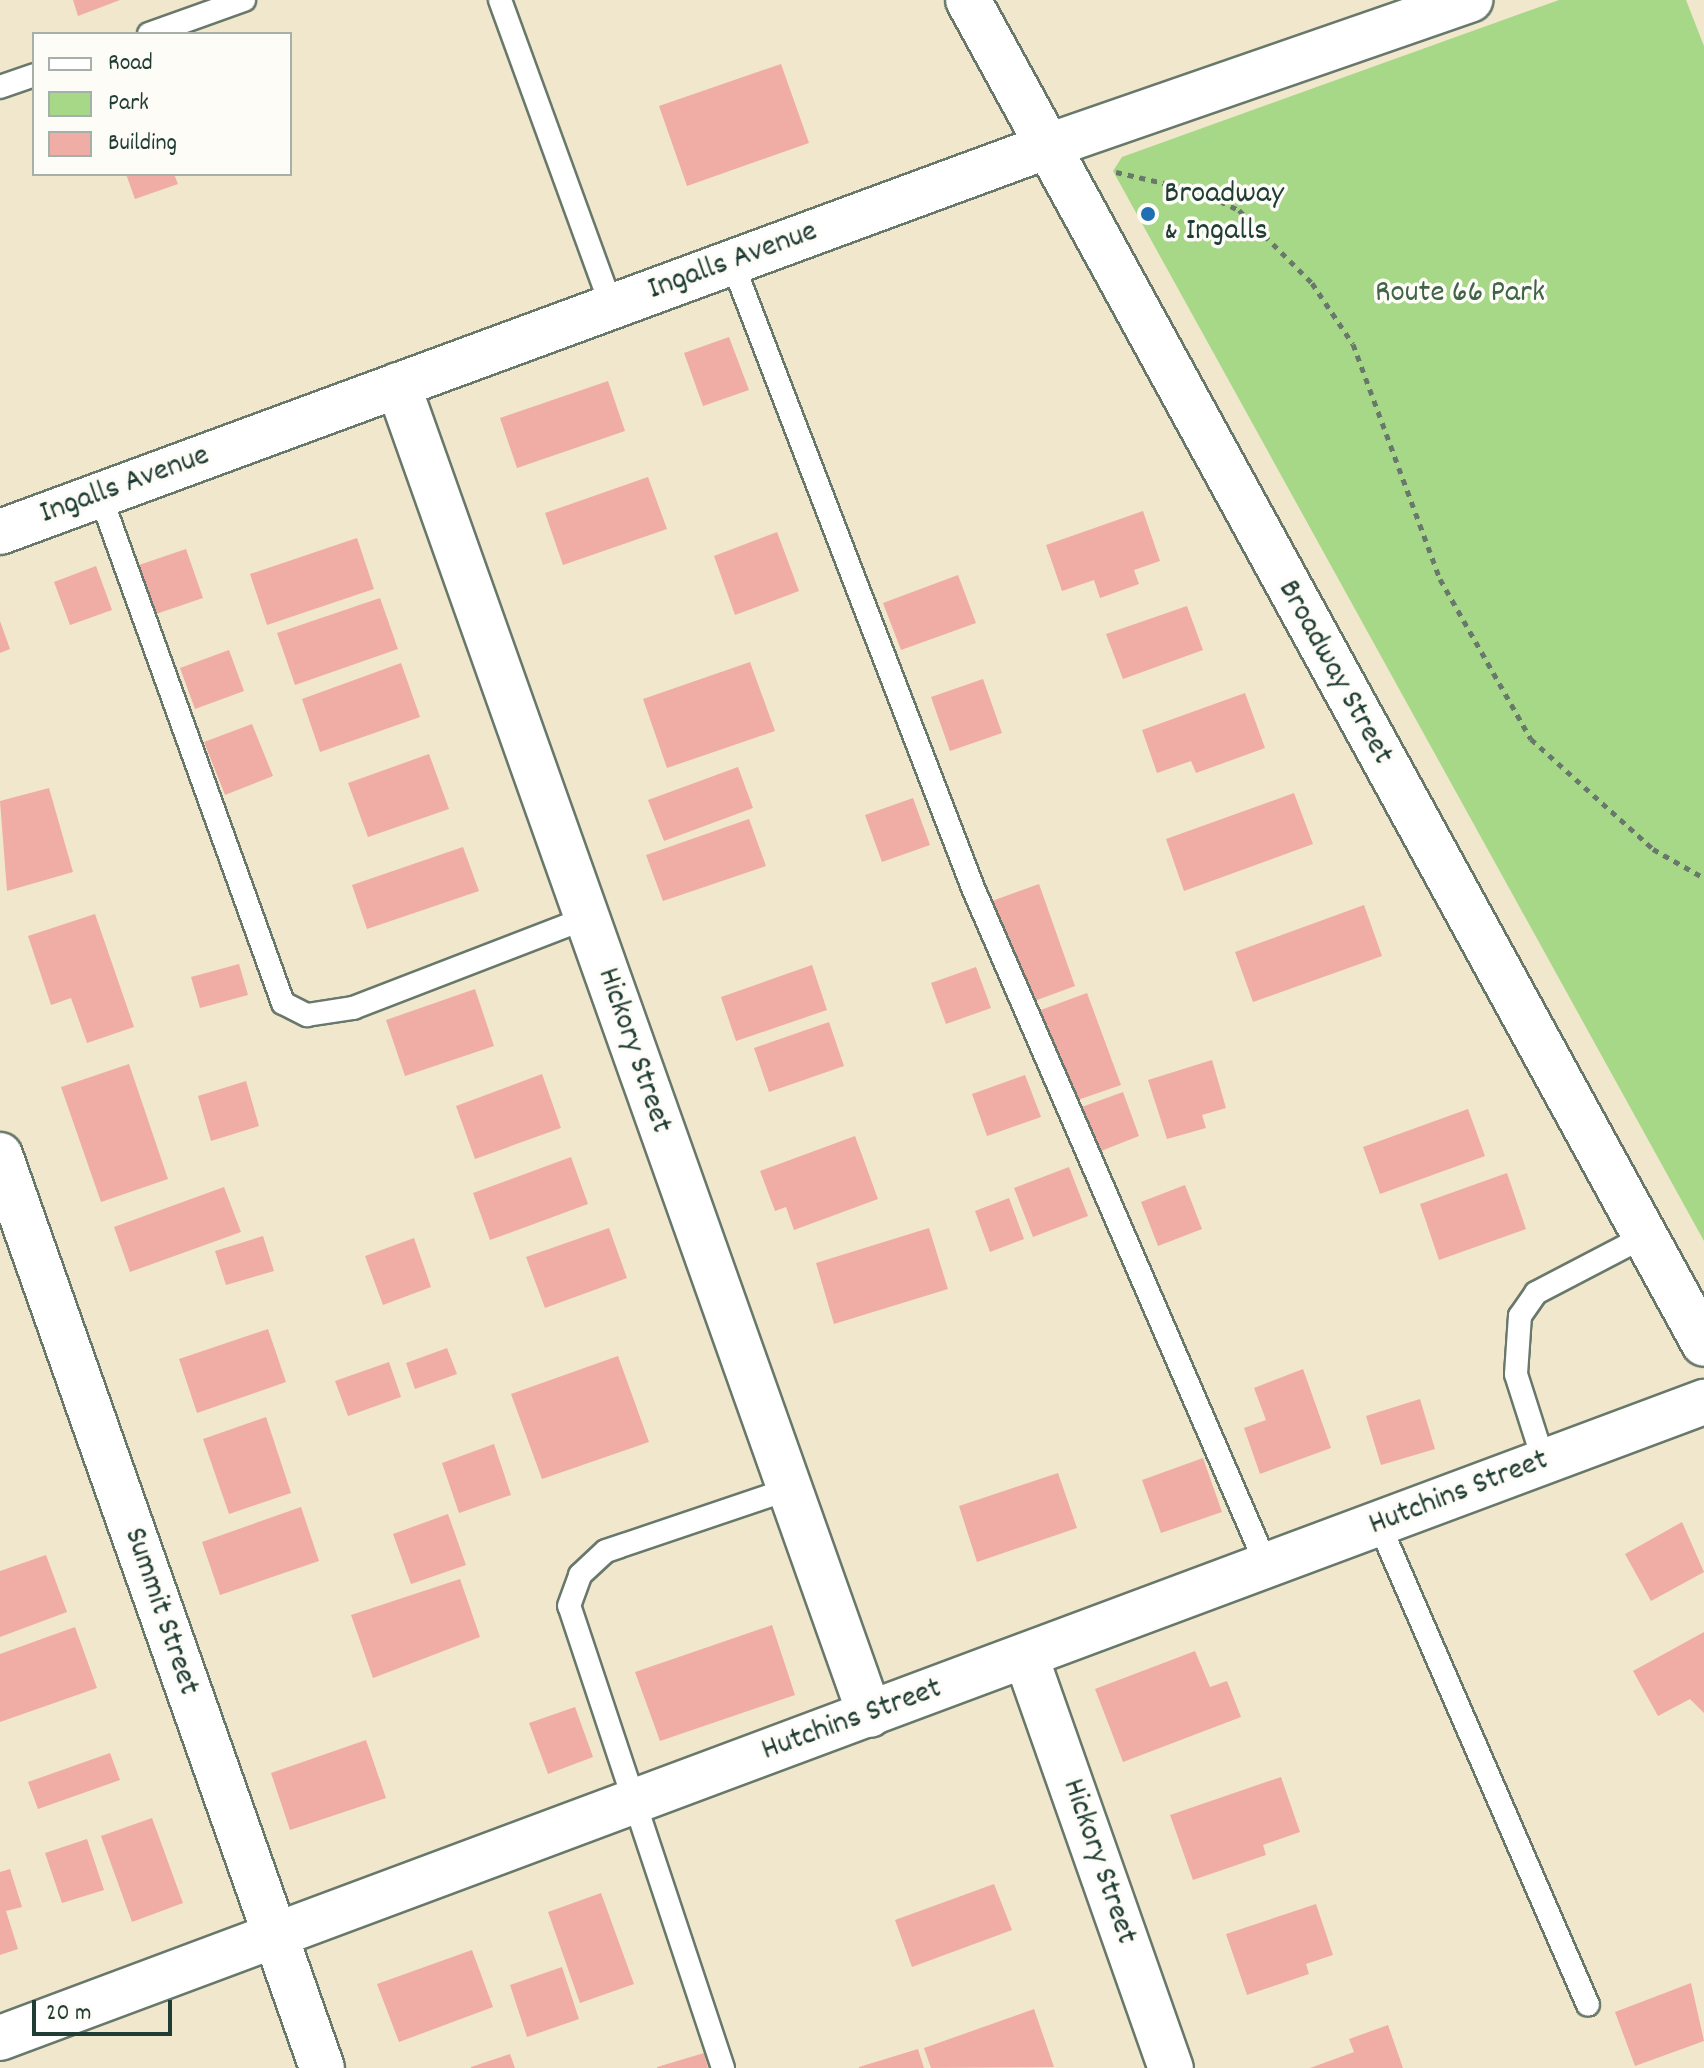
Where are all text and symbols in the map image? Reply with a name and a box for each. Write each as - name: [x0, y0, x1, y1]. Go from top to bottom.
- legend: [32, 32, 292, 176]
- text: Road: [108, 47, 153, 81]
- text: Park: [108, 87, 149, 121]
- text: Building: [108, 127, 177, 161]
- place label: Broadway & Ingalls: [1164, 177, 1284, 252]
- marker: Broadway & Ingalls: [1139, 205, 1157, 223]
- street label: Ingalls Avenue: [643, 214, 823, 310]
- park label: Route 66 Park: [1375, 275, 1545, 313]
- street label: Ingalls Avenue: [35, 438, 215, 534]
- street label: Broadway Street: [1268, 574, 1400, 772]
- street label: Hickory Street: [587, 963, 679, 1139]
- street label: Hutchins Street: [1364, 1442, 1554, 1546]
- street label: Summit Street: [113, 1523, 207, 1701]
- street label: Hutchins Street: [757, 1671, 947, 1771]
- street label: Hickory Street: [1052, 1774, 1144, 1950]
- scale bar: [36, 1984, 176, 2034]
- text: 20 m: [46, 1997, 92, 2031]

